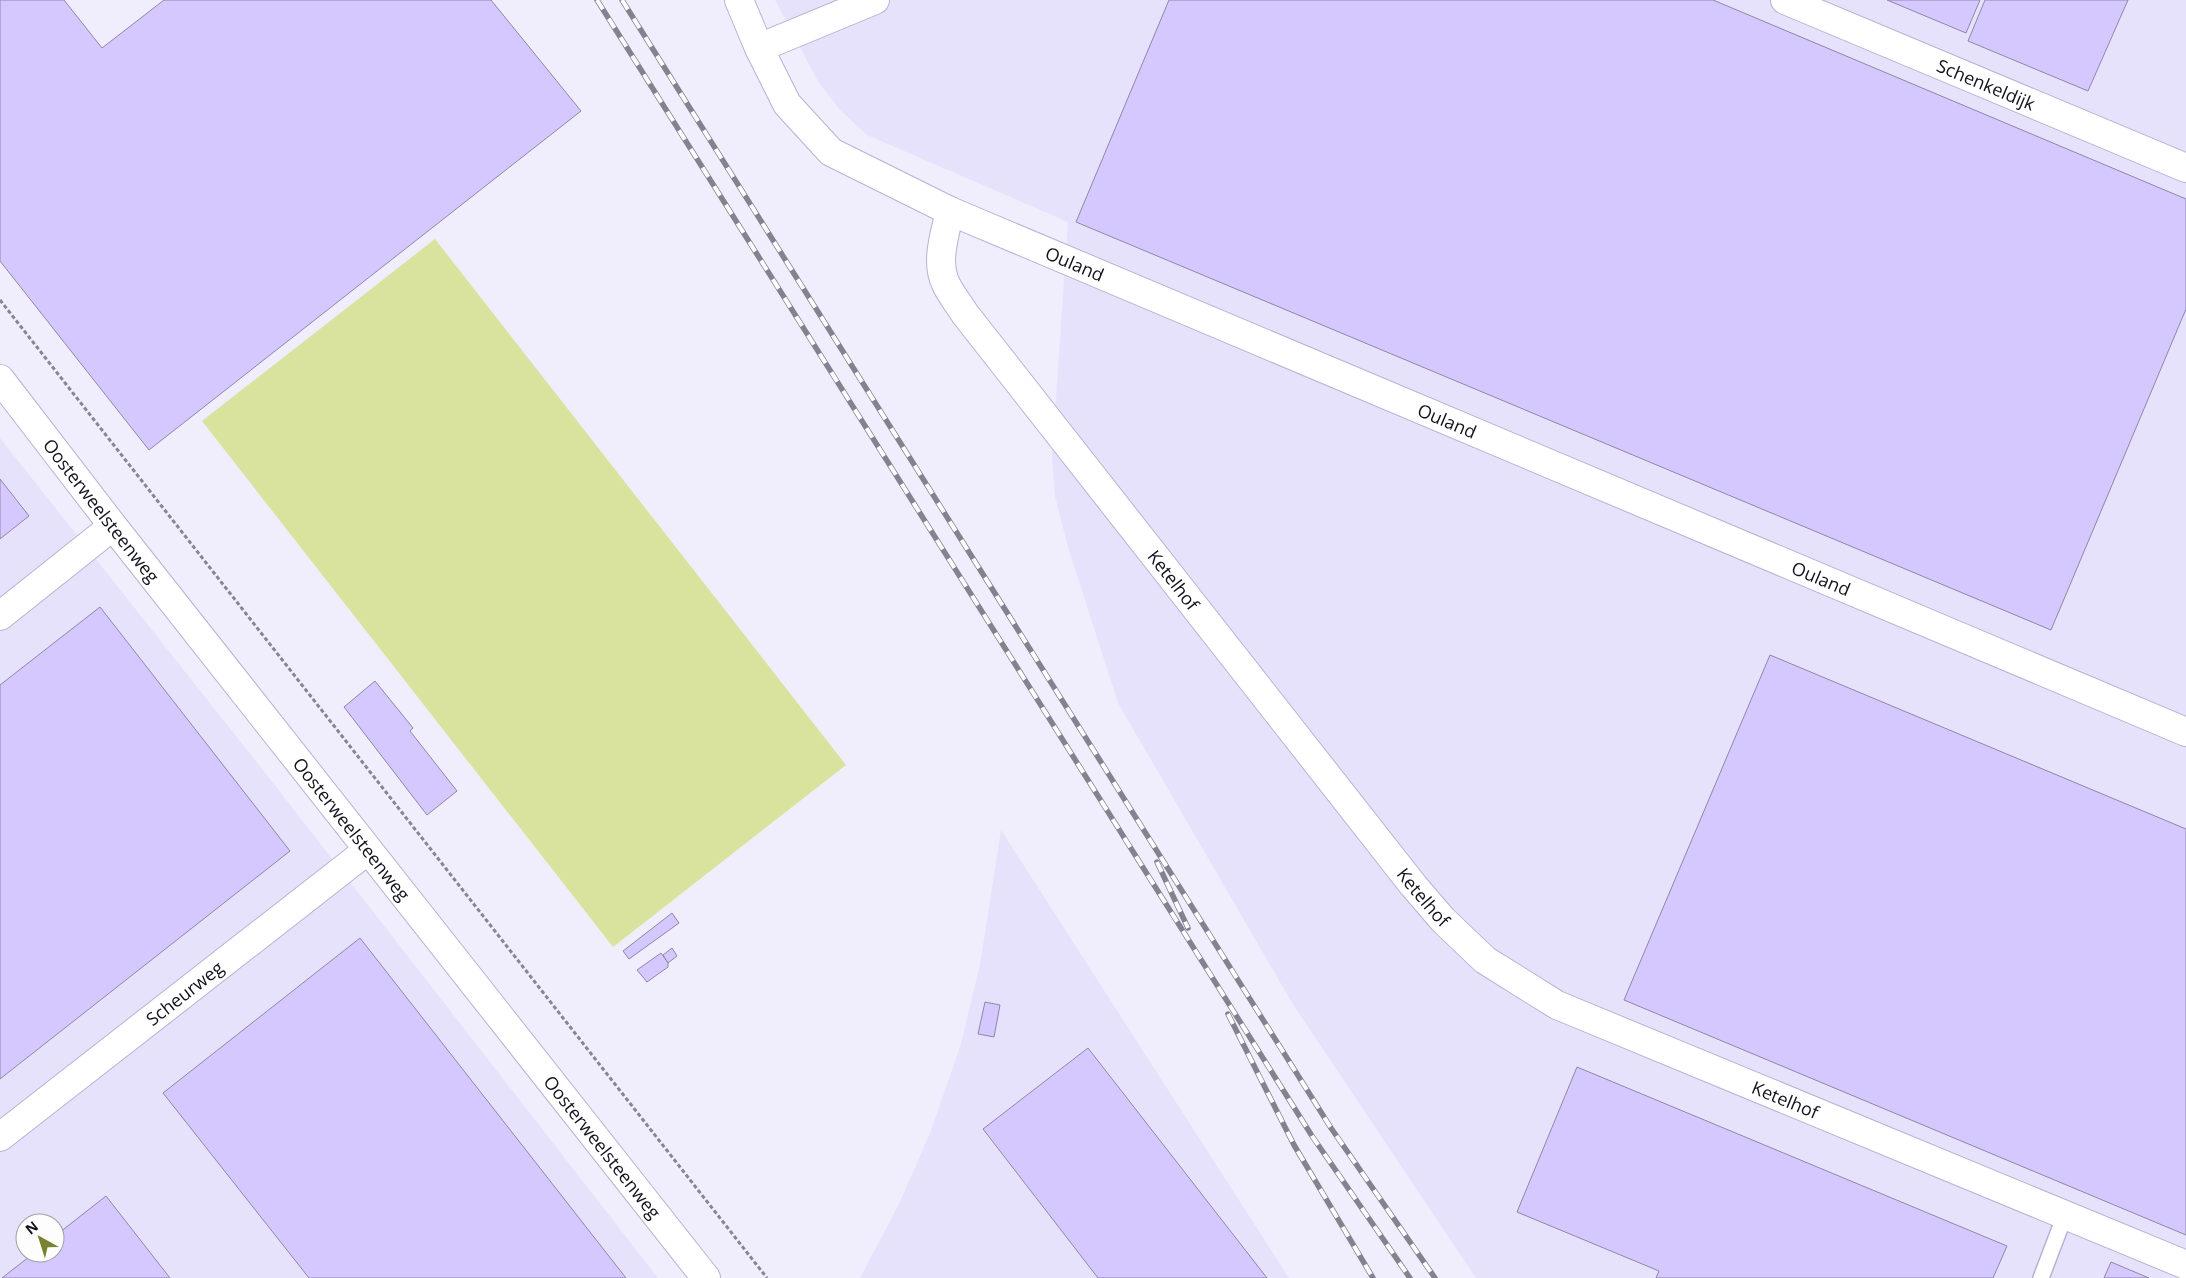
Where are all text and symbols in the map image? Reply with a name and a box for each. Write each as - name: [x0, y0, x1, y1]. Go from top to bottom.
- street label: Schenkeldijk: [1933, 53, 2039, 116]
- street label: Ouland: [1042, 241, 1108, 287]
- street label: Ouland: [1414, 397, 1480, 444]
- street label: Oosterweelsteenweg: [38, 433, 165, 588]
- street label: Ketelhof: [1142, 545, 1205, 616]
- street label: Ouland: [1788, 555, 1854, 601]
- street label: Oosterweelsteenweg: [288, 752, 416, 906]
- street label: Ketelhof: [1392, 863, 1456, 933]
- street label: Scheurweg: [141, 955, 228, 1031]
- street label: Oosterweelsteenweg: [539, 1070, 667, 1224]
- street label: Ketelhof: [1748, 1075, 1823, 1124]
- north arrow: [15, 1213, 65, 1263]
- text: N: [21, 1217, 42, 1238]

